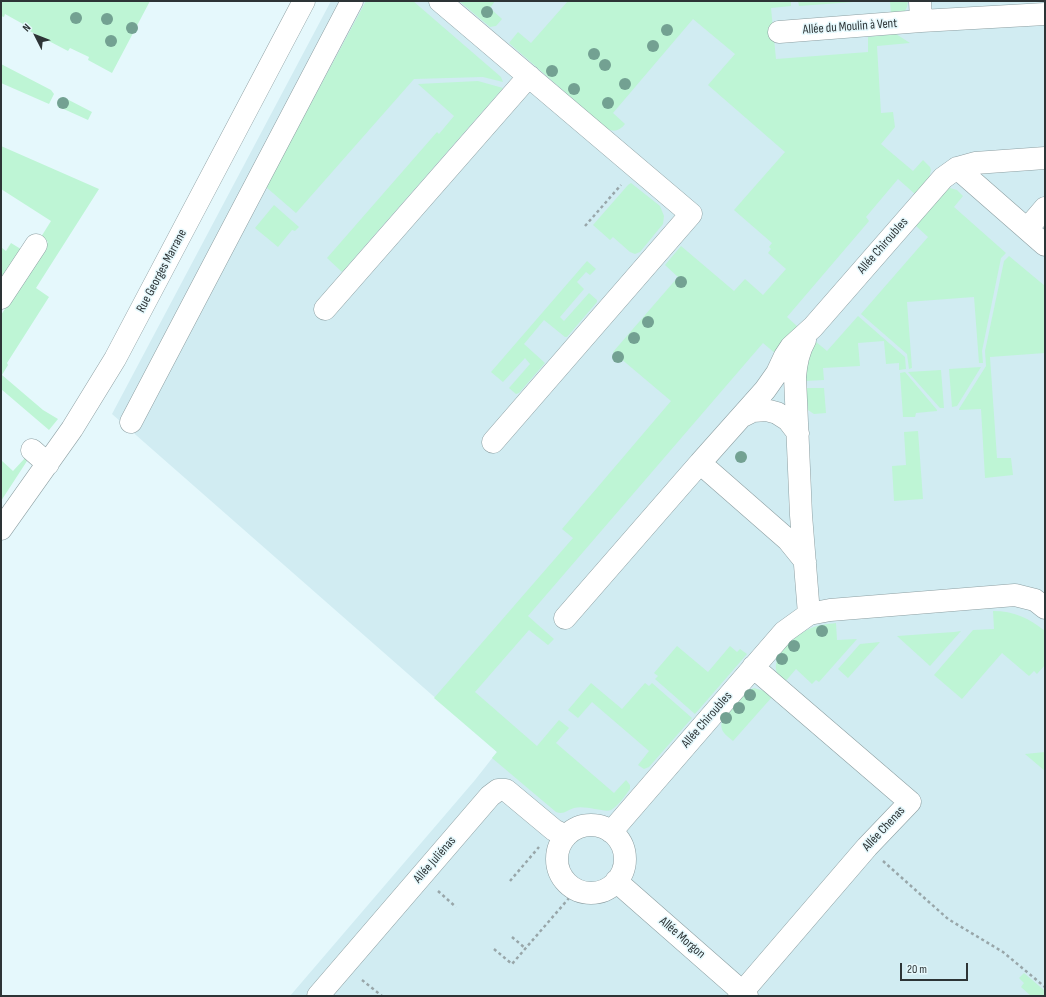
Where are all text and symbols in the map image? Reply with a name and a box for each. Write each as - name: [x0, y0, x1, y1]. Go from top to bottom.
- north arrow: [16, 16, 56, 56]
- street label: Allée du Moulin à Vent: [802, 16, 898, 38]
- text: N: [20, 21, 34, 34]
- street label: Allée Chiroubles: [854, 215, 912, 277]
- street label: Rue Georges Marrane: [133, 227, 191, 315]
- street label: Allée Chiroubles: [678, 689, 736, 751]
- street label: Allée Chenas: [859, 803, 909, 855]
- street label: Allée Juliénas: [410, 833, 460, 887]
- street label: Allée Morgon: [656, 914, 708, 962]
- scale bar: [902, 955, 970, 981]
- text: 20 m: [907, 962, 927, 977]

